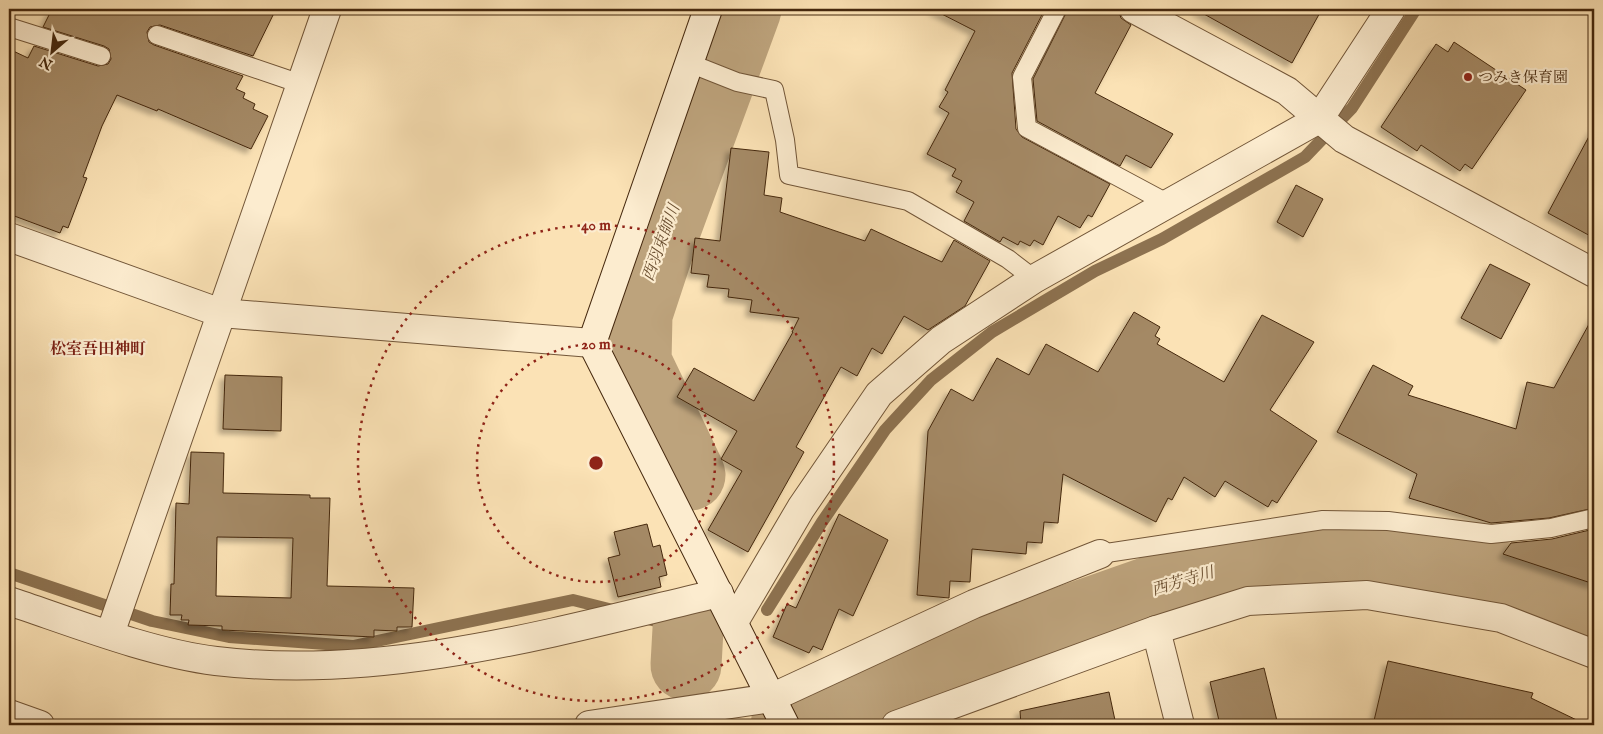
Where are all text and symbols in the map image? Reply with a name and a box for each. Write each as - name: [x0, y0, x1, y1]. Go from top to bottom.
- north arrow: [28, 28, 78, 78]
- text: N: [37, 52, 57, 74]
- place label: つみき保育園: [1478, 68, 1568, 87]
- marker: つみき保育園: [1462, 71, 1474, 83]
- water label: 西羽束師川: [639, 200, 686, 284]
- text: 40 m: [581, 216, 611, 235]
- text: 20 m: [581, 335, 611, 354]
- district label: 松室吾田神町: [50, 340, 146, 360]
- centre of rings: [587, 454, 605, 472]
- water label: 西芳寺川: [1149, 562, 1218, 601]

